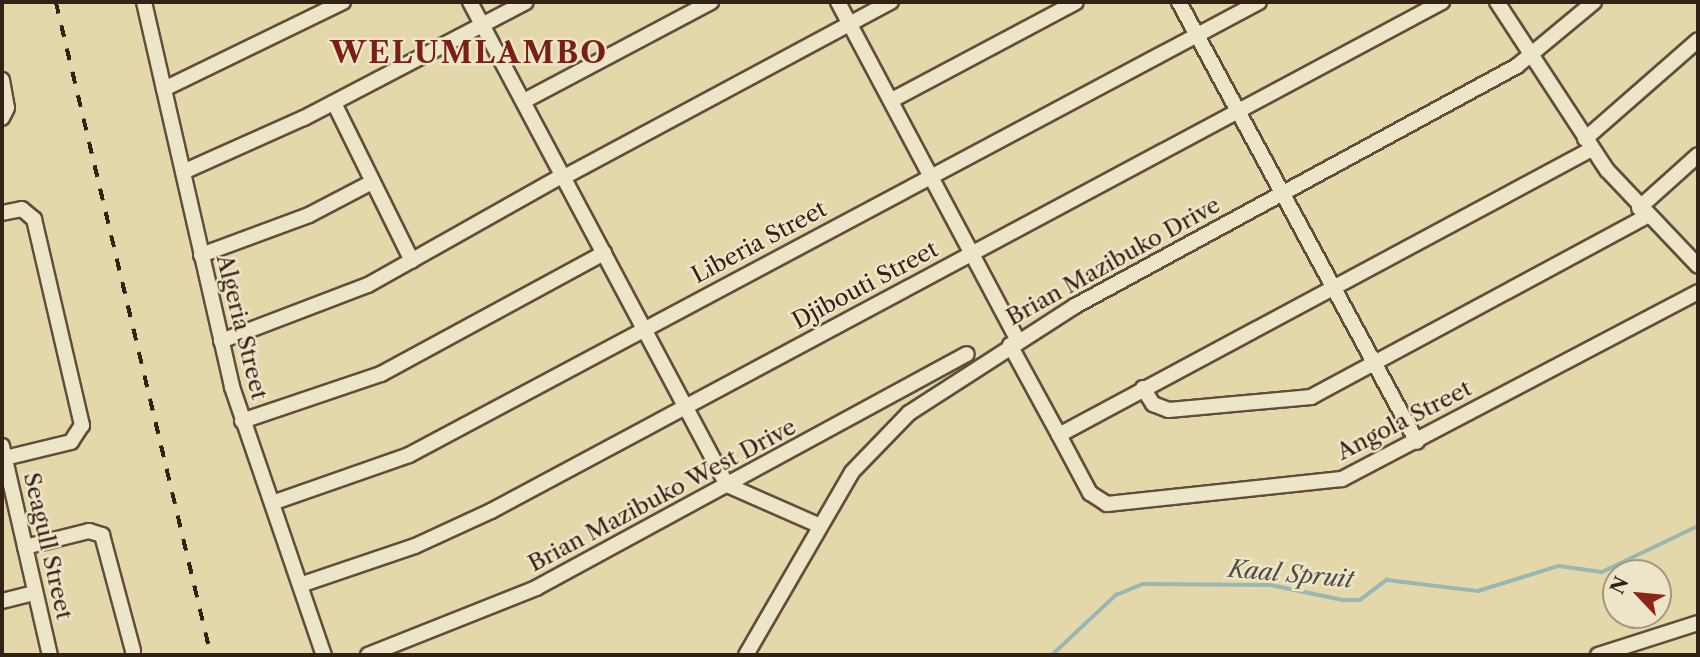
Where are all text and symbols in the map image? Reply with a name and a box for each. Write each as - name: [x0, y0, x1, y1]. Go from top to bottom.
- district label: WELUMLAMBO: [331, 35, 607, 71]
- street label: Brian Mazibuko Drive: [1001, 191, 1225, 331]
- street label: Liberia Street: [687, 195, 831, 289]
- street label: Djibouti Street: [788, 235, 942, 335]
- street label: Algeria Street: [211, 251, 273, 403]
- street label: Angola Street: [1332, 374, 1476, 466]
- street label: Brian Mazibuko West Drive: [523, 412, 801, 578]
- street label: Seagull Street: [18, 470, 78, 622]
- water label: Kaal Spruit: [1227, 554, 1355, 594]
- north arrow: [1602, 559, 1672, 629]
- text: N: [1606, 573, 1633, 598]

